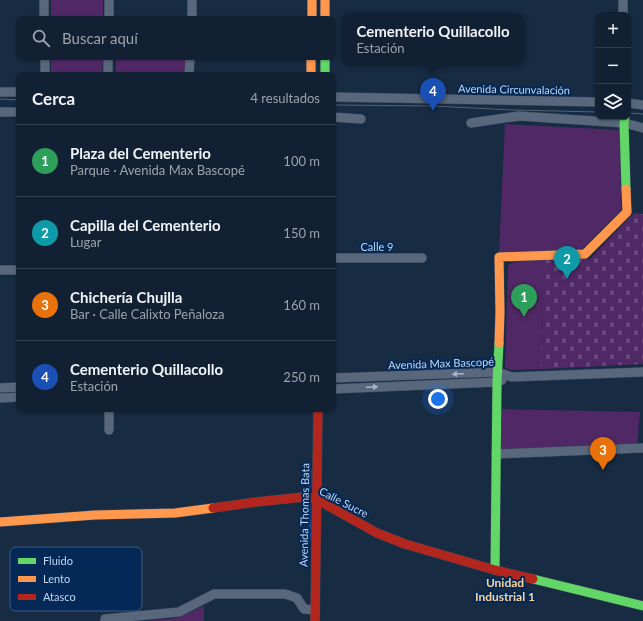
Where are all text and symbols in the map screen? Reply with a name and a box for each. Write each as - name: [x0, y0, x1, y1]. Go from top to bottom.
- map controls: [595, 12, 631, 120]
- button: +: [595, 12, 631, 48]
- popup: [342, 13, 524, 65]
- search box: [16, 16, 336, 60]
- text: Cementerio Quillacollo: [356, 22, 510, 40]
- icon: search: [30, 27, 52, 49]
- text: Buscar aquí: [62, 29, 138, 47]
- text: Estación: [356, 40, 405, 56]
- button: −: [595, 48, 631, 84]
- pin: 4: [420, 78, 446, 111]
- street label: Avenida Circunvalación: [458, 82, 570, 96]
- button: layers: [595, 84, 631, 120]
- text: Cerca: [32, 88, 75, 109]
- text: 4 resultados: [250, 90, 320, 106]
- text: Plaza del Cementerio: [70, 144, 211, 162]
- text: 1: [41, 153, 49, 169]
- text: 100 m: [283, 153, 320, 169]
- text: Parque · Avenida Max Bascopé: [70, 162, 245, 178]
- text: Capilla del Cementerio: [70, 216, 221, 234]
- text: 2: [41, 225, 49, 241]
- text: 150 m: [283, 225, 320, 241]
- text: Lugar: [70, 234, 102, 250]
- street label: Calle 9: [360, 240, 394, 253]
- pin: 2: [554, 246, 580, 279]
- pin: 1: [511, 284, 537, 317]
- text: Chichería Chujlla: [70, 288, 182, 306]
- text: 3: [41, 297, 49, 313]
- text: 160 m: [283, 297, 320, 313]
- text: Bar · Calle Calixto Peñaloza: [70, 306, 225, 322]
- street label: Avenida Max Bascopé: [388, 355, 494, 371]
- text: Cementerio Quillacollo: [70, 360, 223, 378]
- text: 4: [41, 369, 49, 385]
- text: 250 m: [283, 369, 320, 385]
- one-way arrow: [451, 371, 464, 377]
- text: Estación: [70, 378, 118, 394]
- one-way arrow: [366, 384, 379, 390]
- your location: [428, 389, 448, 409]
- pin: 3: [590, 437, 616, 470]
- street label: Avenida Thomas Bata: [297, 463, 311, 567]
- street label: Calle Sucre: [317, 484, 371, 520]
- legend: [10, 547, 142, 611]
- text: Fluido: [43, 554, 73, 567]
- text: Lento: [43, 572, 70, 585]
- district label: Unidad Industrial 1: [475, 575, 535, 604]
- text: Atasco: [43, 590, 76, 603]

